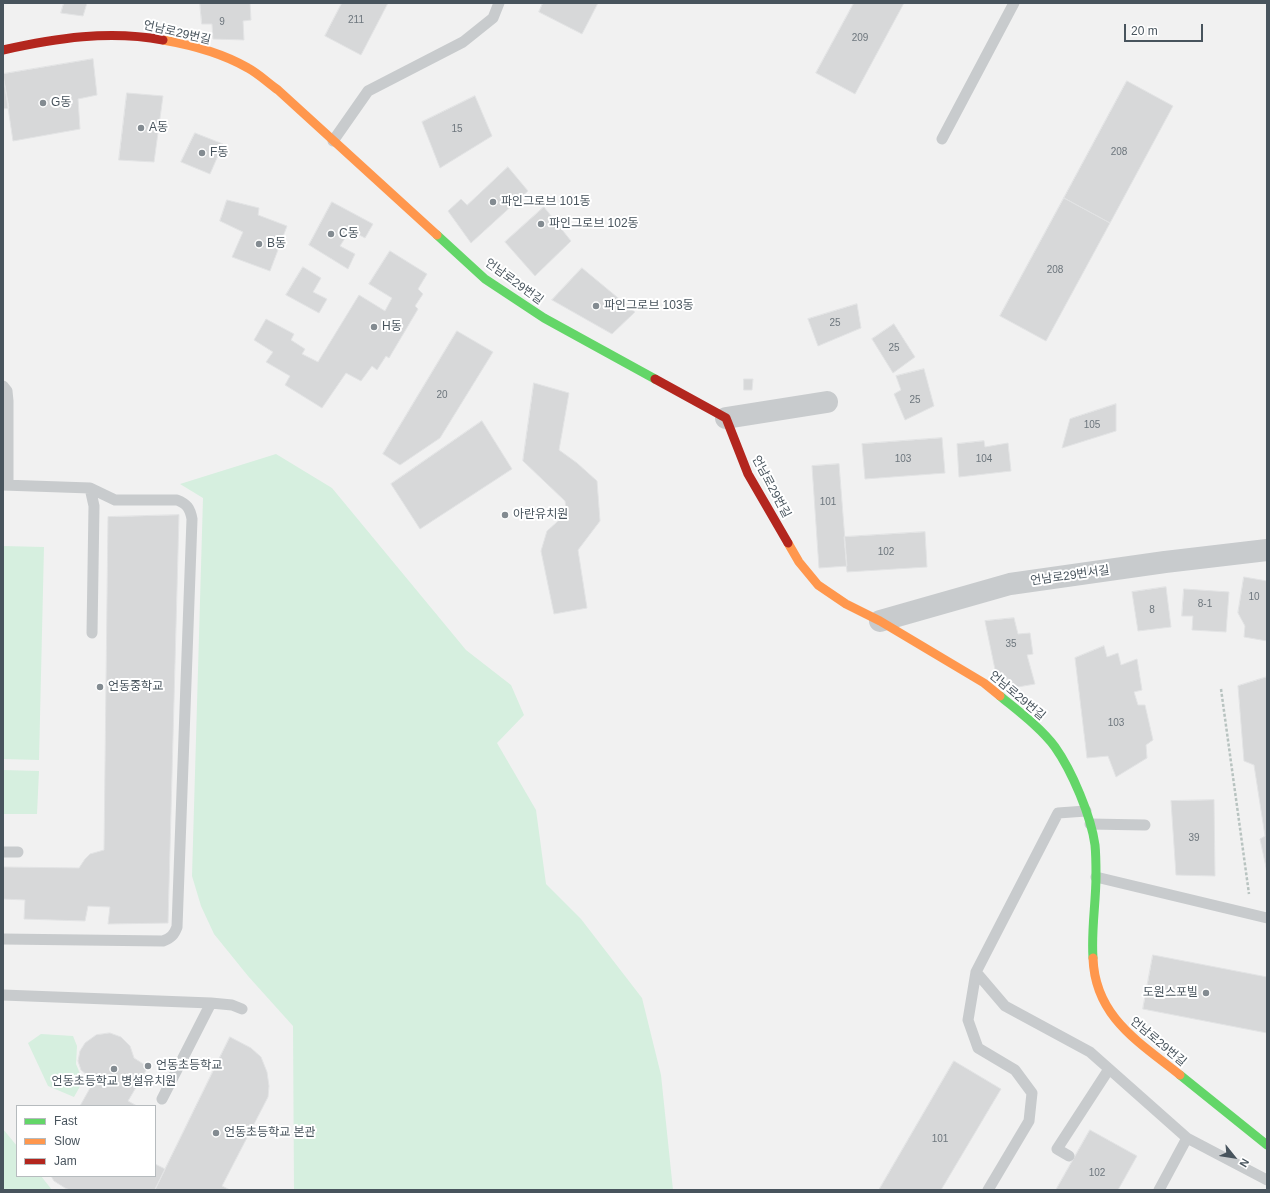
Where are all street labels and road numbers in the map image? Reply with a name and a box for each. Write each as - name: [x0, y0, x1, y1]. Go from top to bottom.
- street label: 언남로29번길: [142, 18, 212, 48]
- street label: 언남로29번길: [482, 256, 546, 308]
- street label: 언남로29번길: [749, 453, 793, 521]
- street label: 언남로29번서길: [1030, 563, 1110, 589]
- street label: 언남로29번길: [986, 668, 1048, 724]
- street label: 언남로29번길: [1127, 1014, 1189, 1070]

